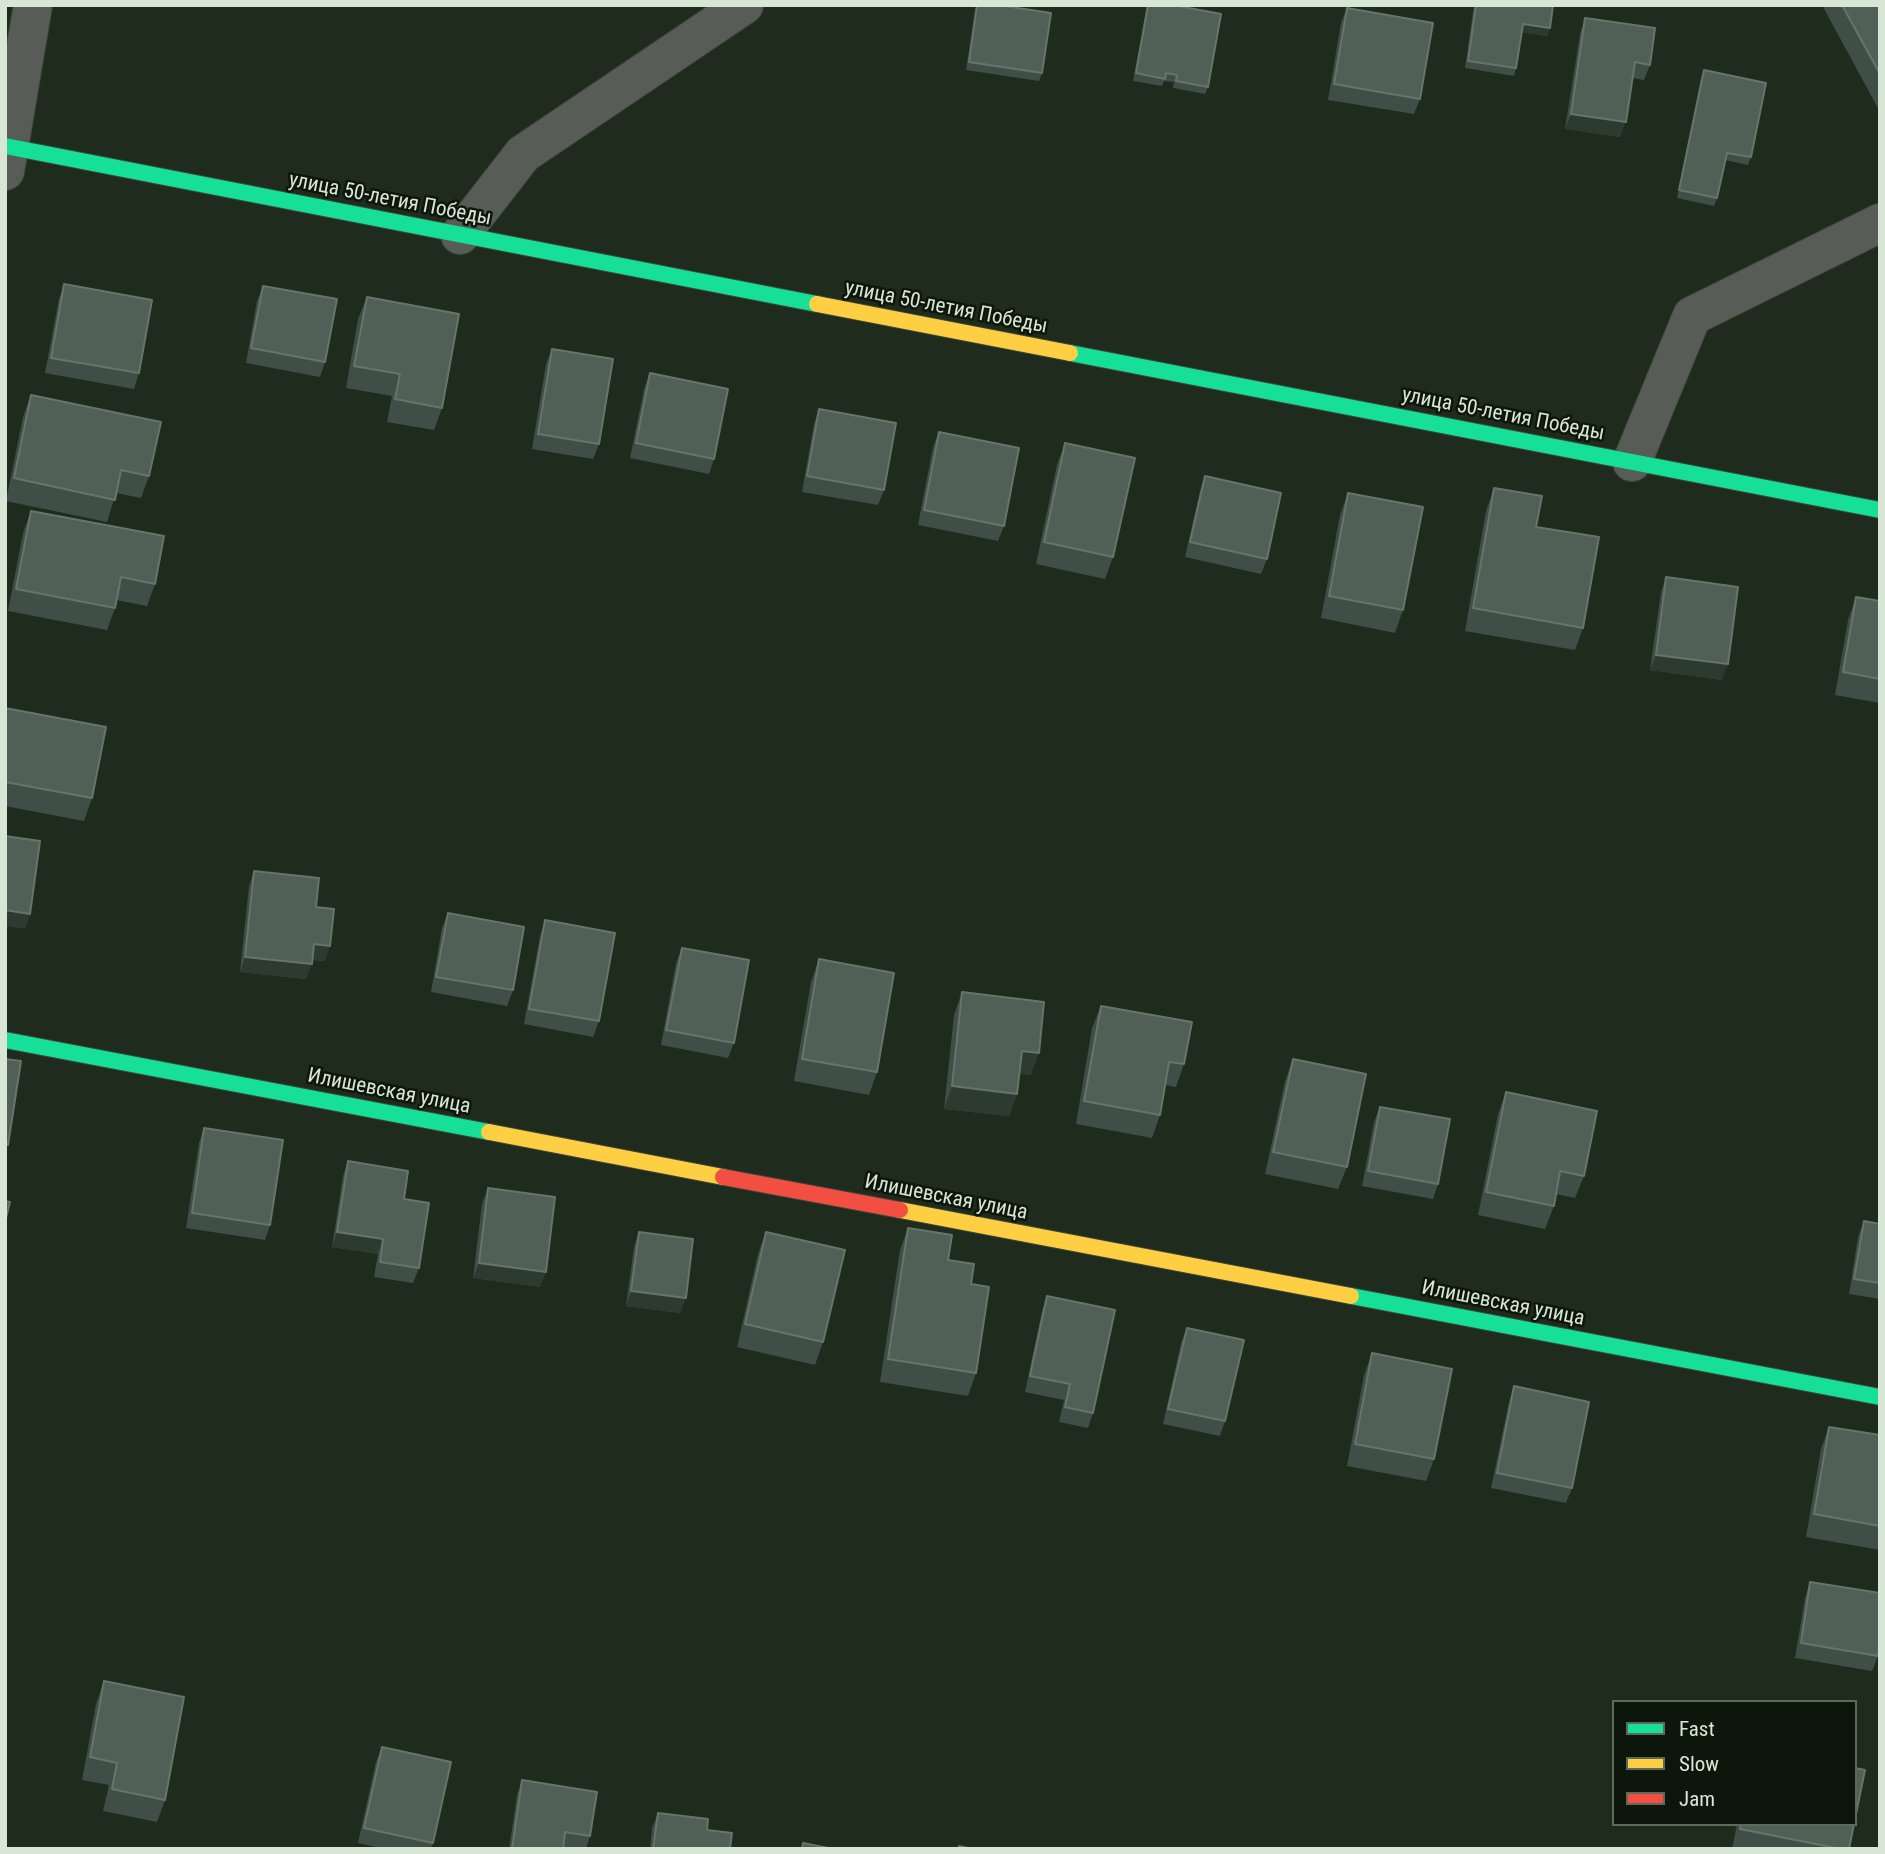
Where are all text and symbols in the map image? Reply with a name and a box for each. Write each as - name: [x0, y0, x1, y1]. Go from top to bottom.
- street label: улица 50-летия Победы: [287, 168, 493, 232]
- street label: улица 50-летия Победы: [843, 276, 1049, 340]
- street label: улица 50-летия Победы: [1400, 383, 1606, 447]
- street label: Илишевская улица: [305, 1064, 473, 1120]
- street label: Илишевская улица: [862, 1170, 1030, 1226]
- street label: Илишевская улица: [1419, 1276, 1587, 1332]
- legend: [1612, 1700, 1857, 1826]
- text: Fast: [1679, 1717, 1715, 1741]
- text: Slow: [1679, 1752, 1719, 1776]
- text: Jam: [1679, 1787, 1715, 1811]

